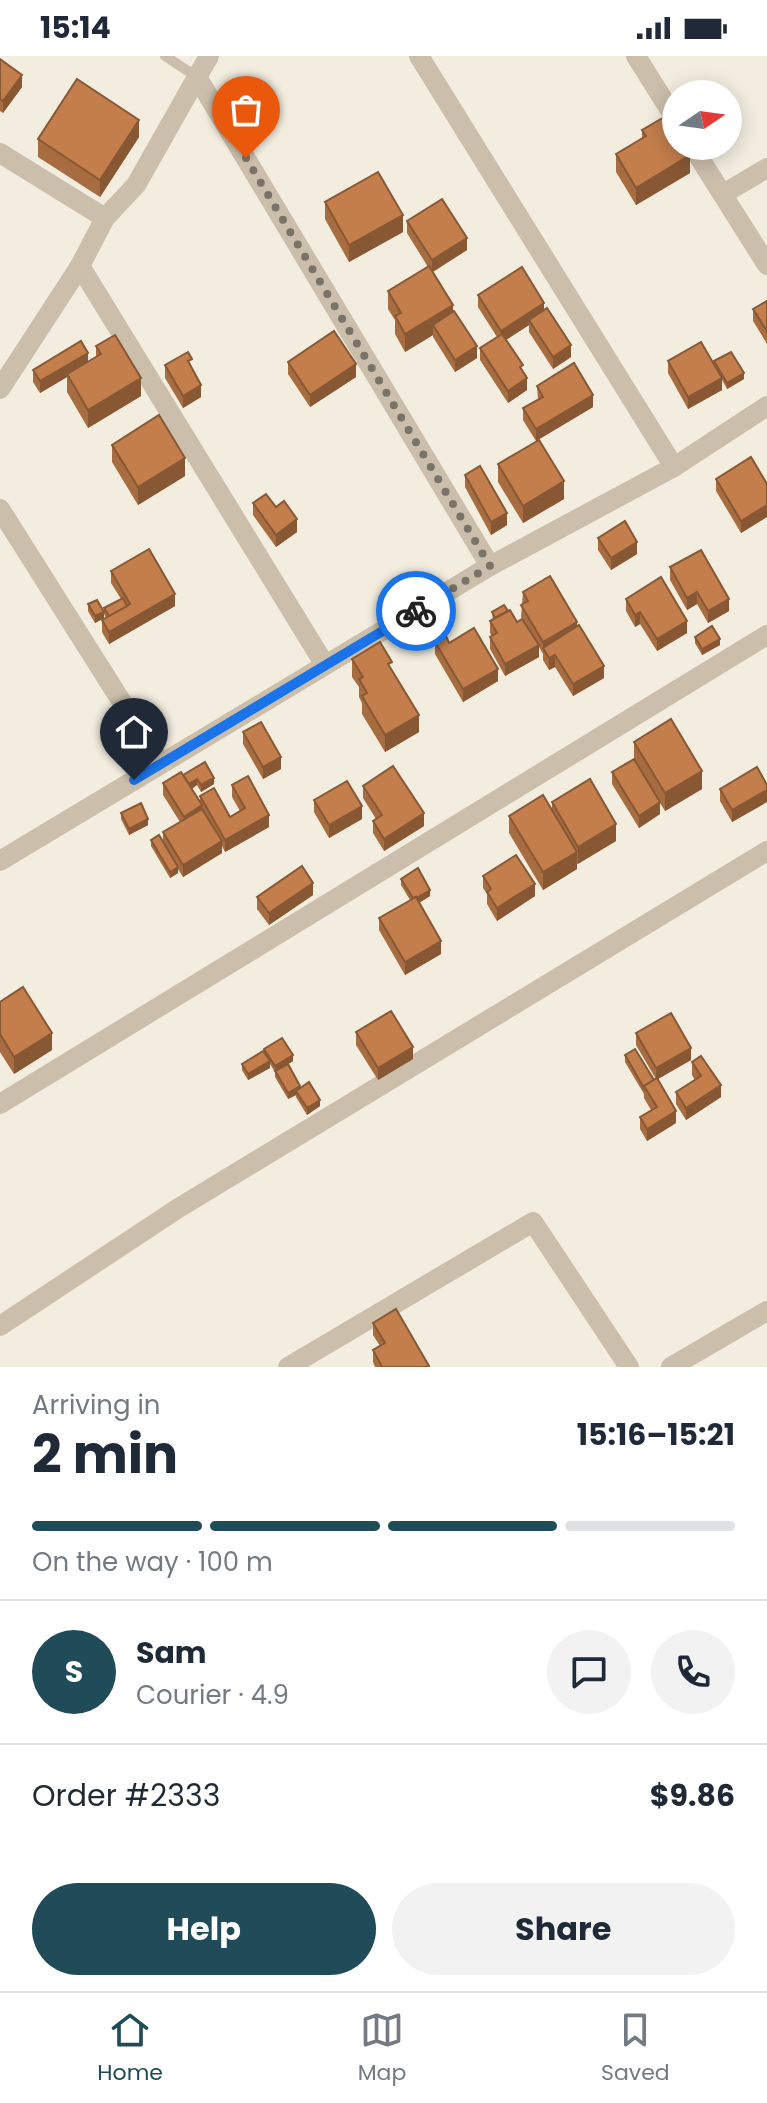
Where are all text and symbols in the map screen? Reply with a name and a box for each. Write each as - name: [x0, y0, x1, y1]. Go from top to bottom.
- text: 15:14: [40, 6, 111, 49]
- pin: [212, 76, 280, 158]
- north arrow: [662, 80, 742, 160]
- map controls: [662, 80, 742, 160]
- icon: bag: [224, 88, 268, 132]
- courier: [376, 571, 456, 651]
- icon: bike: [394, 589, 438, 633]
- pin: [100, 698, 168, 780]
- icon: home: [112, 710, 156, 754]
- text: Arriving in: [32, 1387, 161, 1423]
- text: 15:16–15:21: [577, 1413, 735, 1456]
- text: 2 min: [32, 1418, 178, 1491]
- text: On the way · 100 m: [32, 1544, 273, 1580]
- button: chat: [547, 1630, 631, 1714]
- button: phone: [651, 1630, 735, 1714]
- text: Sam: [136, 1631, 207, 1674]
- text: S: [65, 1650, 83, 1693]
- text: Courier · 4.9: [136, 1677, 289, 1713]
- text: Order #2333: [32, 1774, 220, 1817]
- text: $9.86: [650, 1774, 735, 1817]
- button: Help: [32, 1883, 376, 1975]
- button: Share: [392, 1883, 735, 1975]
- tab: Home: [97, 2008, 163, 2089]
- tab: Map: [358, 2008, 406, 2089]
- tab: Saved: [601, 2008, 670, 2089]

